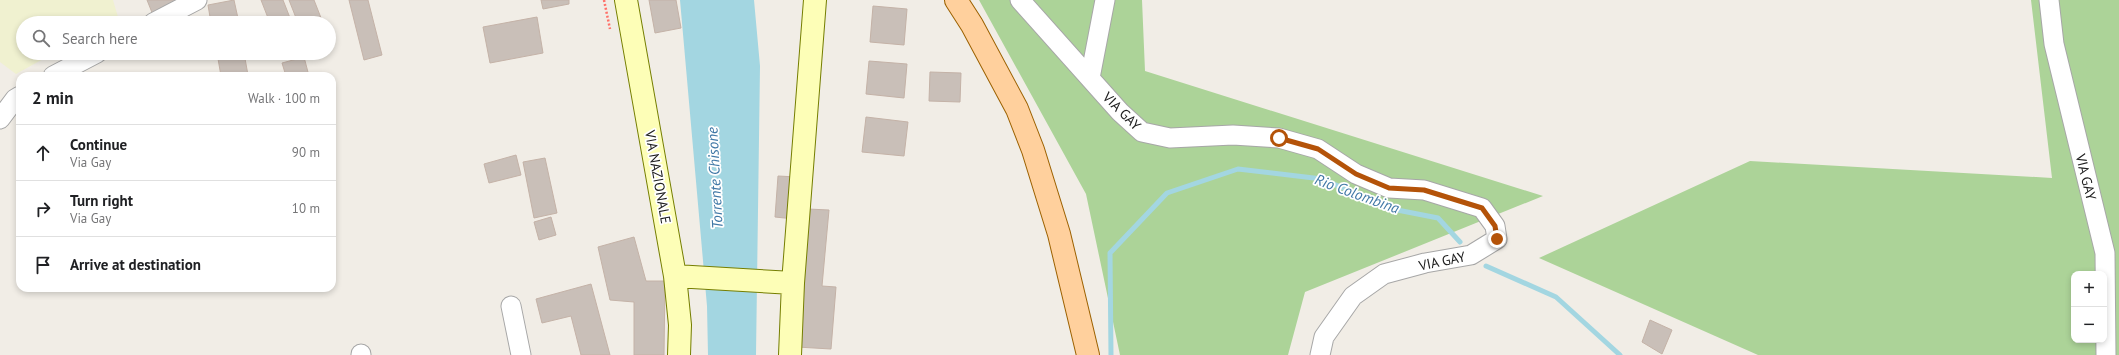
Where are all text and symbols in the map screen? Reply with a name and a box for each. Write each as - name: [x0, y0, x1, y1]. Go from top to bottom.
- search box: [16, 16, 336, 60]
- icon: search: [30, 27, 52, 49]
- text: Search here: [62, 29, 138, 48]
- text: 2 min: [32, 87, 73, 109]
- street label: VIA GAY: [1098, 87, 1145, 134]
- text: Walk · 100 m: [248, 90, 320, 107]
- water label: Torrente Chisone: [702, 126, 727, 230]
- street label: VIA NAZIONALE: [641, 128, 675, 225]
- route start: [1270, 129, 1288, 147]
- text: Continue: [70, 135, 127, 154]
- icon: ahead: [32, 142, 54, 164]
- text: 90 m: [292, 144, 320, 161]
- street label: VIA GAY: [2071, 151, 2100, 202]
- text: Via Gay: [70, 154, 111, 171]
- water label: Rio Colombina: [1312, 169, 1403, 218]
- text: Turn right: [70, 191, 133, 210]
- icon: right: [32, 198, 54, 220]
- text: 10 m: [292, 200, 320, 217]
- text: Via Gay: [70, 210, 111, 227]
- route end: [1488, 230, 1506, 248]
- street label: VIA GAY: [1416, 247, 1467, 275]
- icon: arrive: [32, 254, 54, 276]
- text: Arrive at destination: [70, 255, 201, 274]
- map controls: [2071, 271, 2107, 343]
- button: +: [2071, 271, 2107, 307]
- button: −: [2071, 307, 2107, 343]

